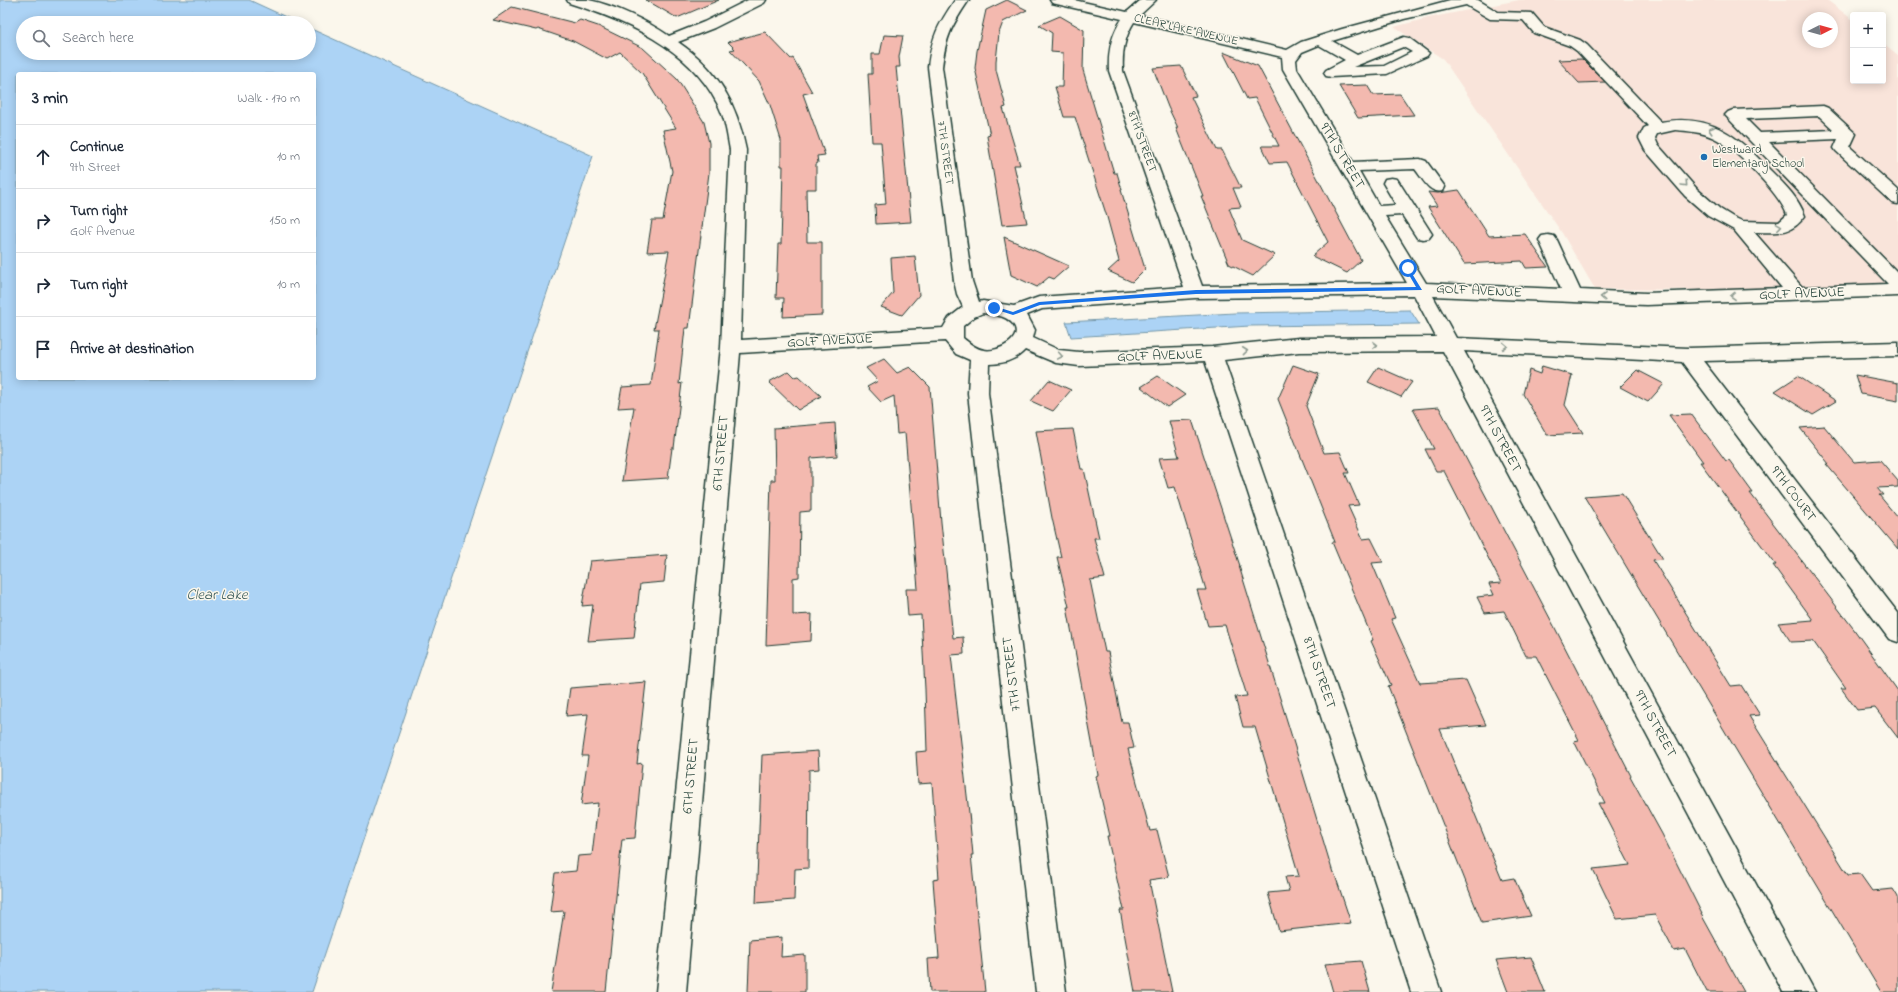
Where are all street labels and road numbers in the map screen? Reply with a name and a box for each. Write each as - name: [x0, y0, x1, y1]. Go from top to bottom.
- street label: CLEAR LAKE AVENUE: [1132, 9, 1240, 51]
- street label: 8TH STREET: [1123, 109, 1161, 175]
- street label: 9TH STREET: [1314, 119, 1370, 193]
- street label: 7TH STREET: [932, 120, 958, 186]
- street label: GOLF AVENUE: [1436, 278, 1522, 304]
- street label: GOLF AVENUE: [1759, 282, 1845, 306]
- street label: GOLF AVENUE: [787, 328, 873, 354]
- street label: GOLF AVENUE: [1117, 344, 1203, 368]
- street label: 9TH STREET: [1473, 402, 1527, 476]
- street label: 6TH STREET: [707, 414, 735, 492]
- street label: 9TH COURT: [1765, 462, 1821, 526]
- street label: 8TH STREET: [1297, 634, 1341, 712]
- street label: 7TH STREET: [997, 635, 1027, 713]
- street label: 9TH STREET: [1628, 687, 1682, 761]
- street label: 6TH STREET: [677, 737, 705, 815]

